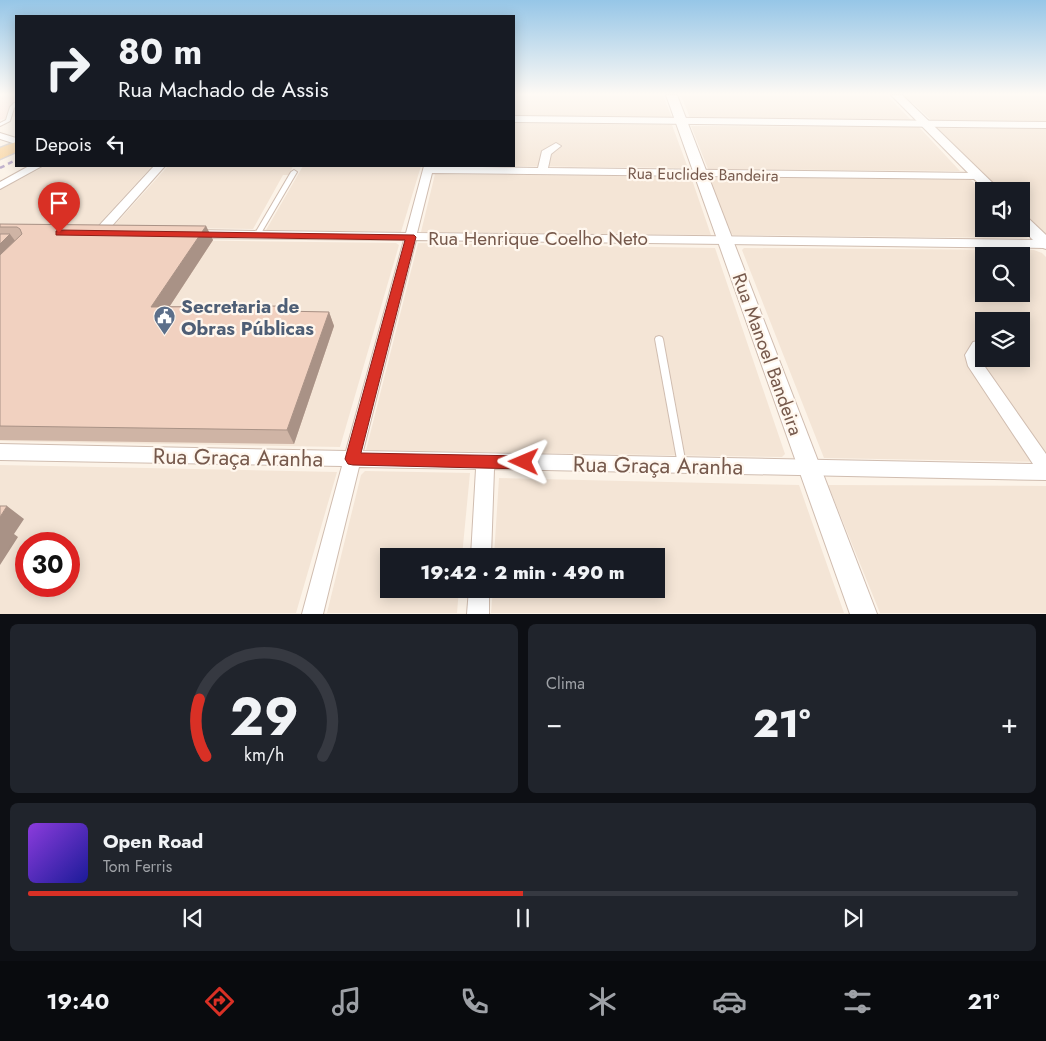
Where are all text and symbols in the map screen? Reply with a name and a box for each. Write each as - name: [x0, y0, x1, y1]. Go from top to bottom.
- text: 80 m: [118, 27, 202, 77]
- icon: right: [35, 35, 100, 100]
- text: Rua Machado de Assis: [118, 73, 329, 105]
- icon: left: [102, 130, 130, 158]
- text: Depois: [35, 131, 92, 158]
- street label: Rua Euclides Bandeira: [627, 162, 779, 187]
- pin: [38, 182, 80, 233]
- map controls: [975, 182, 1030, 367]
- button: sound: [975, 182, 1030, 237]
- icon: arrive: [45, 189, 73, 217]
- street label: Rua Henrique Coelho Neto: [428, 225, 648, 252]
- button: search: [975, 247, 1030, 302]
- street label: Rua Manoel Bandeira: [726, 269, 809, 439]
- place label: Secretaria de Obras Públicas: [181, 293, 314, 342]
- public building icon: Secretaria de Obras Públicas: [153, 305, 177, 336]
- button: layers: [975, 312, 1030, 367]
- position arrow: [497, 435, 549, 487]
- street label: Rua Graça Aranha: [153, 440, 323, 474]
- street label: Rua Graça Aranha: [573, 448, 743, 482]
- speed limit sign: 30: [15, 532, 80, 597]
- text: 19:42 · 2 min · 490 m: [420, 559, 625, 586]
- text: Clima: [546, 672, 585, 695]
- text: 29: [230, 679, 298, 755]
- text: 21°: [753, 696, 810, 751]
- text: −: [546, 703, 563, 744]
- text: +: [1001, 703, 1018, 744]
- text: km/h: [244, 742, 284, 768]
- text: Open Road: [103, 828, 203, 855]
- text: Tom Ferris: [103, 855, 172, 878]
- icon: previous: [179, 904, 207, 932]
- icon: pause: [509, 904, 537, 932]
- icon: next: [839, 904, 867, 932]
- icon: directions: [202, 984, 237, 1019]
- icon: music: [329, 984, 364, 1019]
- icon: phone: [457, 984, 492, 1019]
- icon: climate: [585, 984, 620, 1019]
- icon: car: [712, 984, 747, 1019]
- icon: filters: [840, 984, 875, 1019]
- text: 19:40: [46, 985, 109, 1017]
- text: 21°: [967, 985, 1000, 1017]

